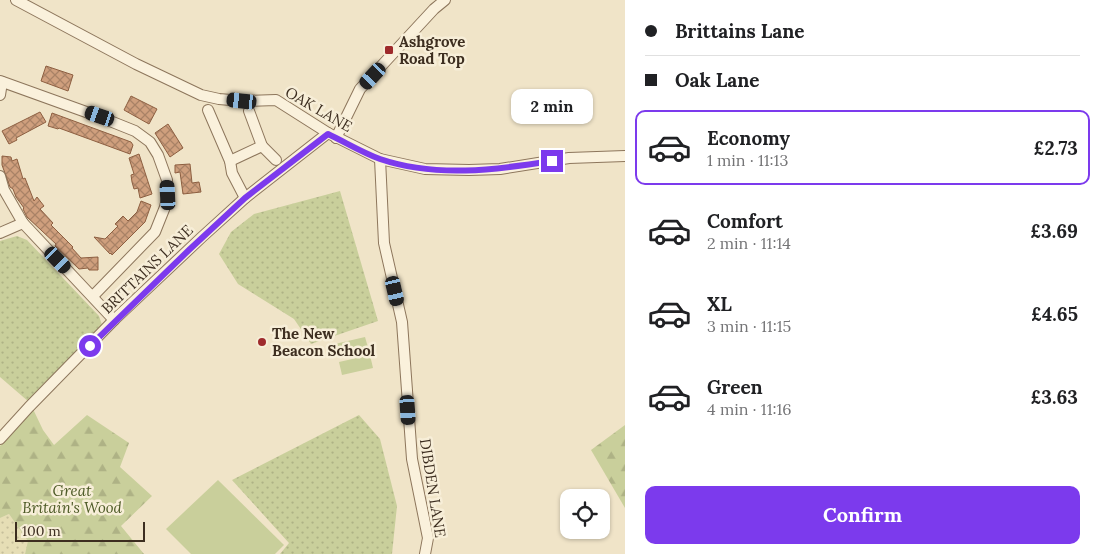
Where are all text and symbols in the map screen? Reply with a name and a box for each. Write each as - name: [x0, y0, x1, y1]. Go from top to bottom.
- text: Brittains Lane: [675, 19, 805, 43]
- place label: Ashgrove Road Top: [399, 32, 465, 68]
- marker: Ashgrove Road Top: [383, 44, 395, 56]
- car: [357, 60, 388, 92]
- text: Oak Lane: [675, 68, 760, 92]
- street label: OAK LANE: [282, 82, 356, 136]
- callout: 2 min: [511, 89, 593, 124]
- car: [226, 92, 257, 110]
- text: 2 min: [531, 96, 573, 116]
- car: [83, 104, 116, 128]
- icon: car: [647, 125, 692, 170]
- text: Economy: [707, 126, 790, 150]
- text: £2.73: [1034, 136, 1078, 160]
- route end: [541, 150, 563, 172]
- text: 1 min · 11:13: [707, 150, 788, 170]
- car: [159, 180, 176, 210]
- icon: car: [647, 208, 692, 253]
- text: Comfort: [707, 209, 783, 233]
- text: £3.69: [1030, 219, 1078, 243]
- street label: BRITTAINS LANE: [97, 221, 197, 317]
- text: 2 min · 11:14: [707, 233, 791, 253]
- car: [42, 244, 73, 276]
- car: [384, 275, 405, 307]
- icon: car: [647, 291, 692, 336]
- text: XL: [707, 292, 732, 316]
- text: £4.65: [1031, 302, 1078, 326]
- text: 3 min · 11:15: [707, 316, 791, 336]
- place label: The New Beacon School: [272, 324, 376, 360]
- route start: [79, 335, 101, 357]
- marker: The New Beacon School: [256, 336, 268, 348]
- icon: car: [647, 374, 692, 419]
- text: Green: [707, 375, 763, 399]
- text: £3.63: [1030, 385, 1078, 409]
- car: [399, 395, 416, 425]
- text: 4 min · 11:16: [707, 399, 792, 419]
- street label: DIBDEN LANE: [416, 437, 450, 539]
- park label: Great Britain's Wood: [22, 481, 123, 517]
- button: Confirm: [645, 486, 1080, 544]
- map controls: [560, 489, 610, 539]
- button: locate: [560, 489, 610, 539]
- scale bar: [15, 519, 145, 542]
- text: 100 m: [22, 522, 61, 540]

